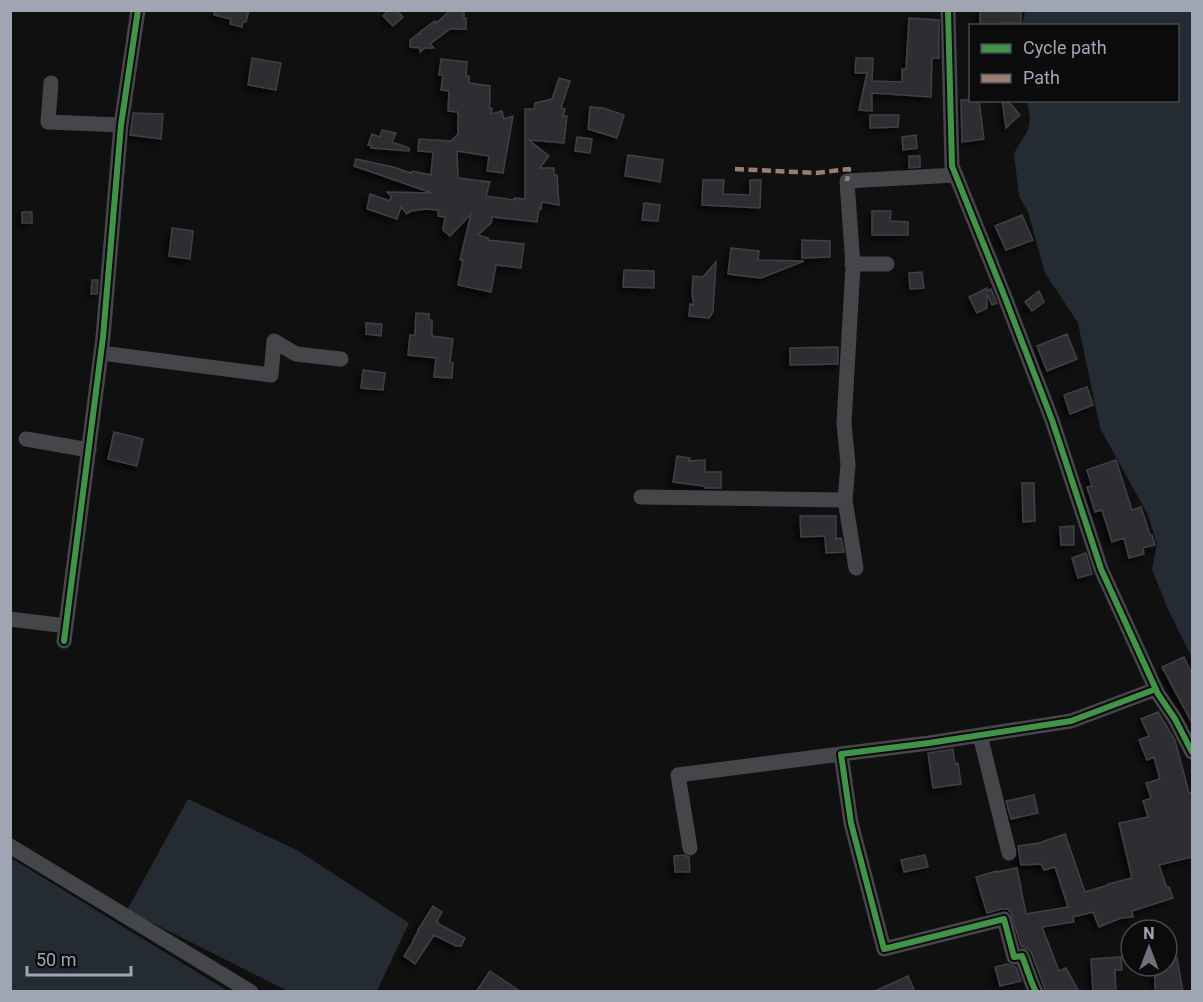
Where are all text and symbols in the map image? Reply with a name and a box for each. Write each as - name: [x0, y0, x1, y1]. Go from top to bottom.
- legend: [969, 24, 1179, 102]
- text: Cycle path: [1023, 37, 1107, 58]
- text: Path: [1023, 67, 1060, 88]
- north arrow: [1119, 918, 1179, 978]
- text: N: [1143, 924, 1155, 943]
- scale bar: [27, 939, 130, 977]
- text: 50 m: [36, 949, 76, 970]

